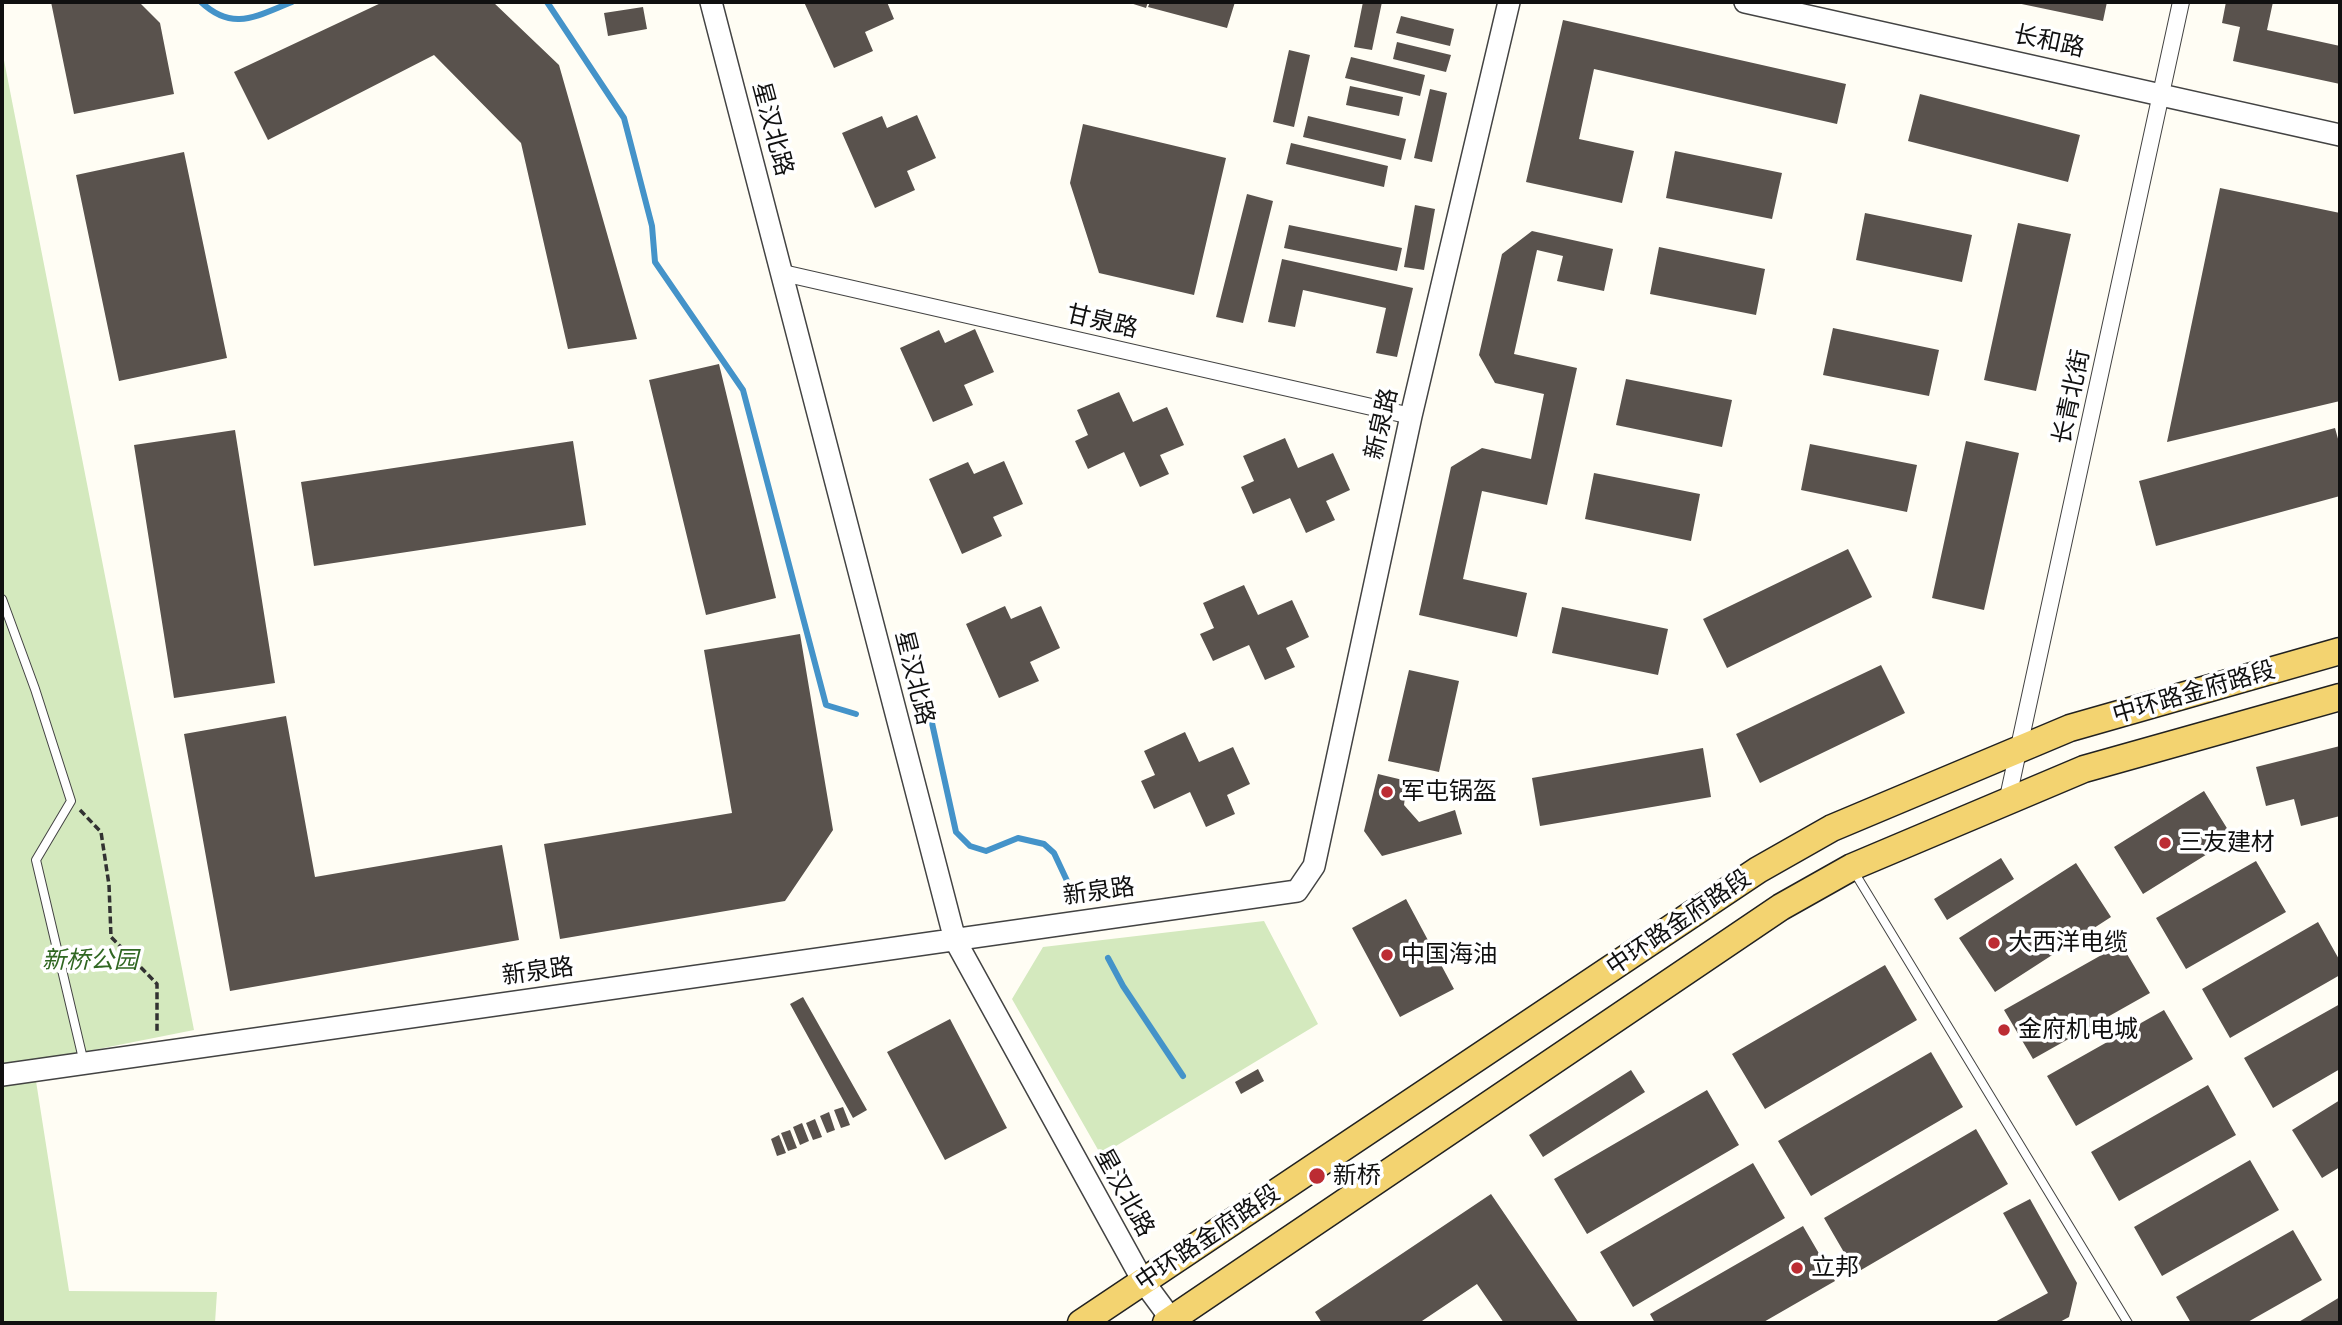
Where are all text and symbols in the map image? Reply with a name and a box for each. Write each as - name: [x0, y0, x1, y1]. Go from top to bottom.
- street label: 长和路: [2011, 20, 2087, 64]
- street label: 星汉北路: [746, 79, 798, 179]
- street label: 甘泉路: [1064, 300, 1140, 344]
- street label: 长青北街: [2048, 347, 2096, 447]
- street label: 新泉路: [1360, 386, 1404, 462]
- street label: 星汉北路: [888, 628, 940, 728]
- street label: 中环路金府路段: [2109, 656, 2279, 730]
- place label: 军屯锅盔: [1401, 778, 1497, 806]
- marker: 军屯锅盔: [1379, 784, 1395, 800]
- place label: 三友建材: [2179, 829, 2275, 857]
- marker: 三友建材: [2157, 835, 2173, 851]
- street label: 中环路金府路段: [1601, 864, 1757, 982]
- street label: 新泉路: [1061, 873, 1137, 911]
- place label: 大西洋电缆: [2008, 929, 2128, 957]
- marker: 大西洋电缆: [1986, 935, 2002, 951]
- place label: 中国海油: [1401, 941, 1497, 969]
- park label: 新桥公园: [42, 947, 138, 975]
- marker: 中国海油: [1379, 947, 1395, 963]
- street label: 新泉路: [500, 953, 576, 991]
- place label: 金府机电城: [2018, 1016, 2138, 1044]
- marker: 金府机电城: [1996, 1022, 2012, 1038]
- street label: 星汉北路: [1088, 1144, 1160, 1242]
- place label: 新桥: [1333, 1162, 1381, 1190]
- marker: 新桥: [1307, 1166, 1327, 1186]
- street label: 中环路金府路段: [1130, 1179, 1286, 1297]
- place label: 立邦: [1811, 1254, 1859, 1282]
- marker: 立邦: [1789, 1260, 1805, 1276]

